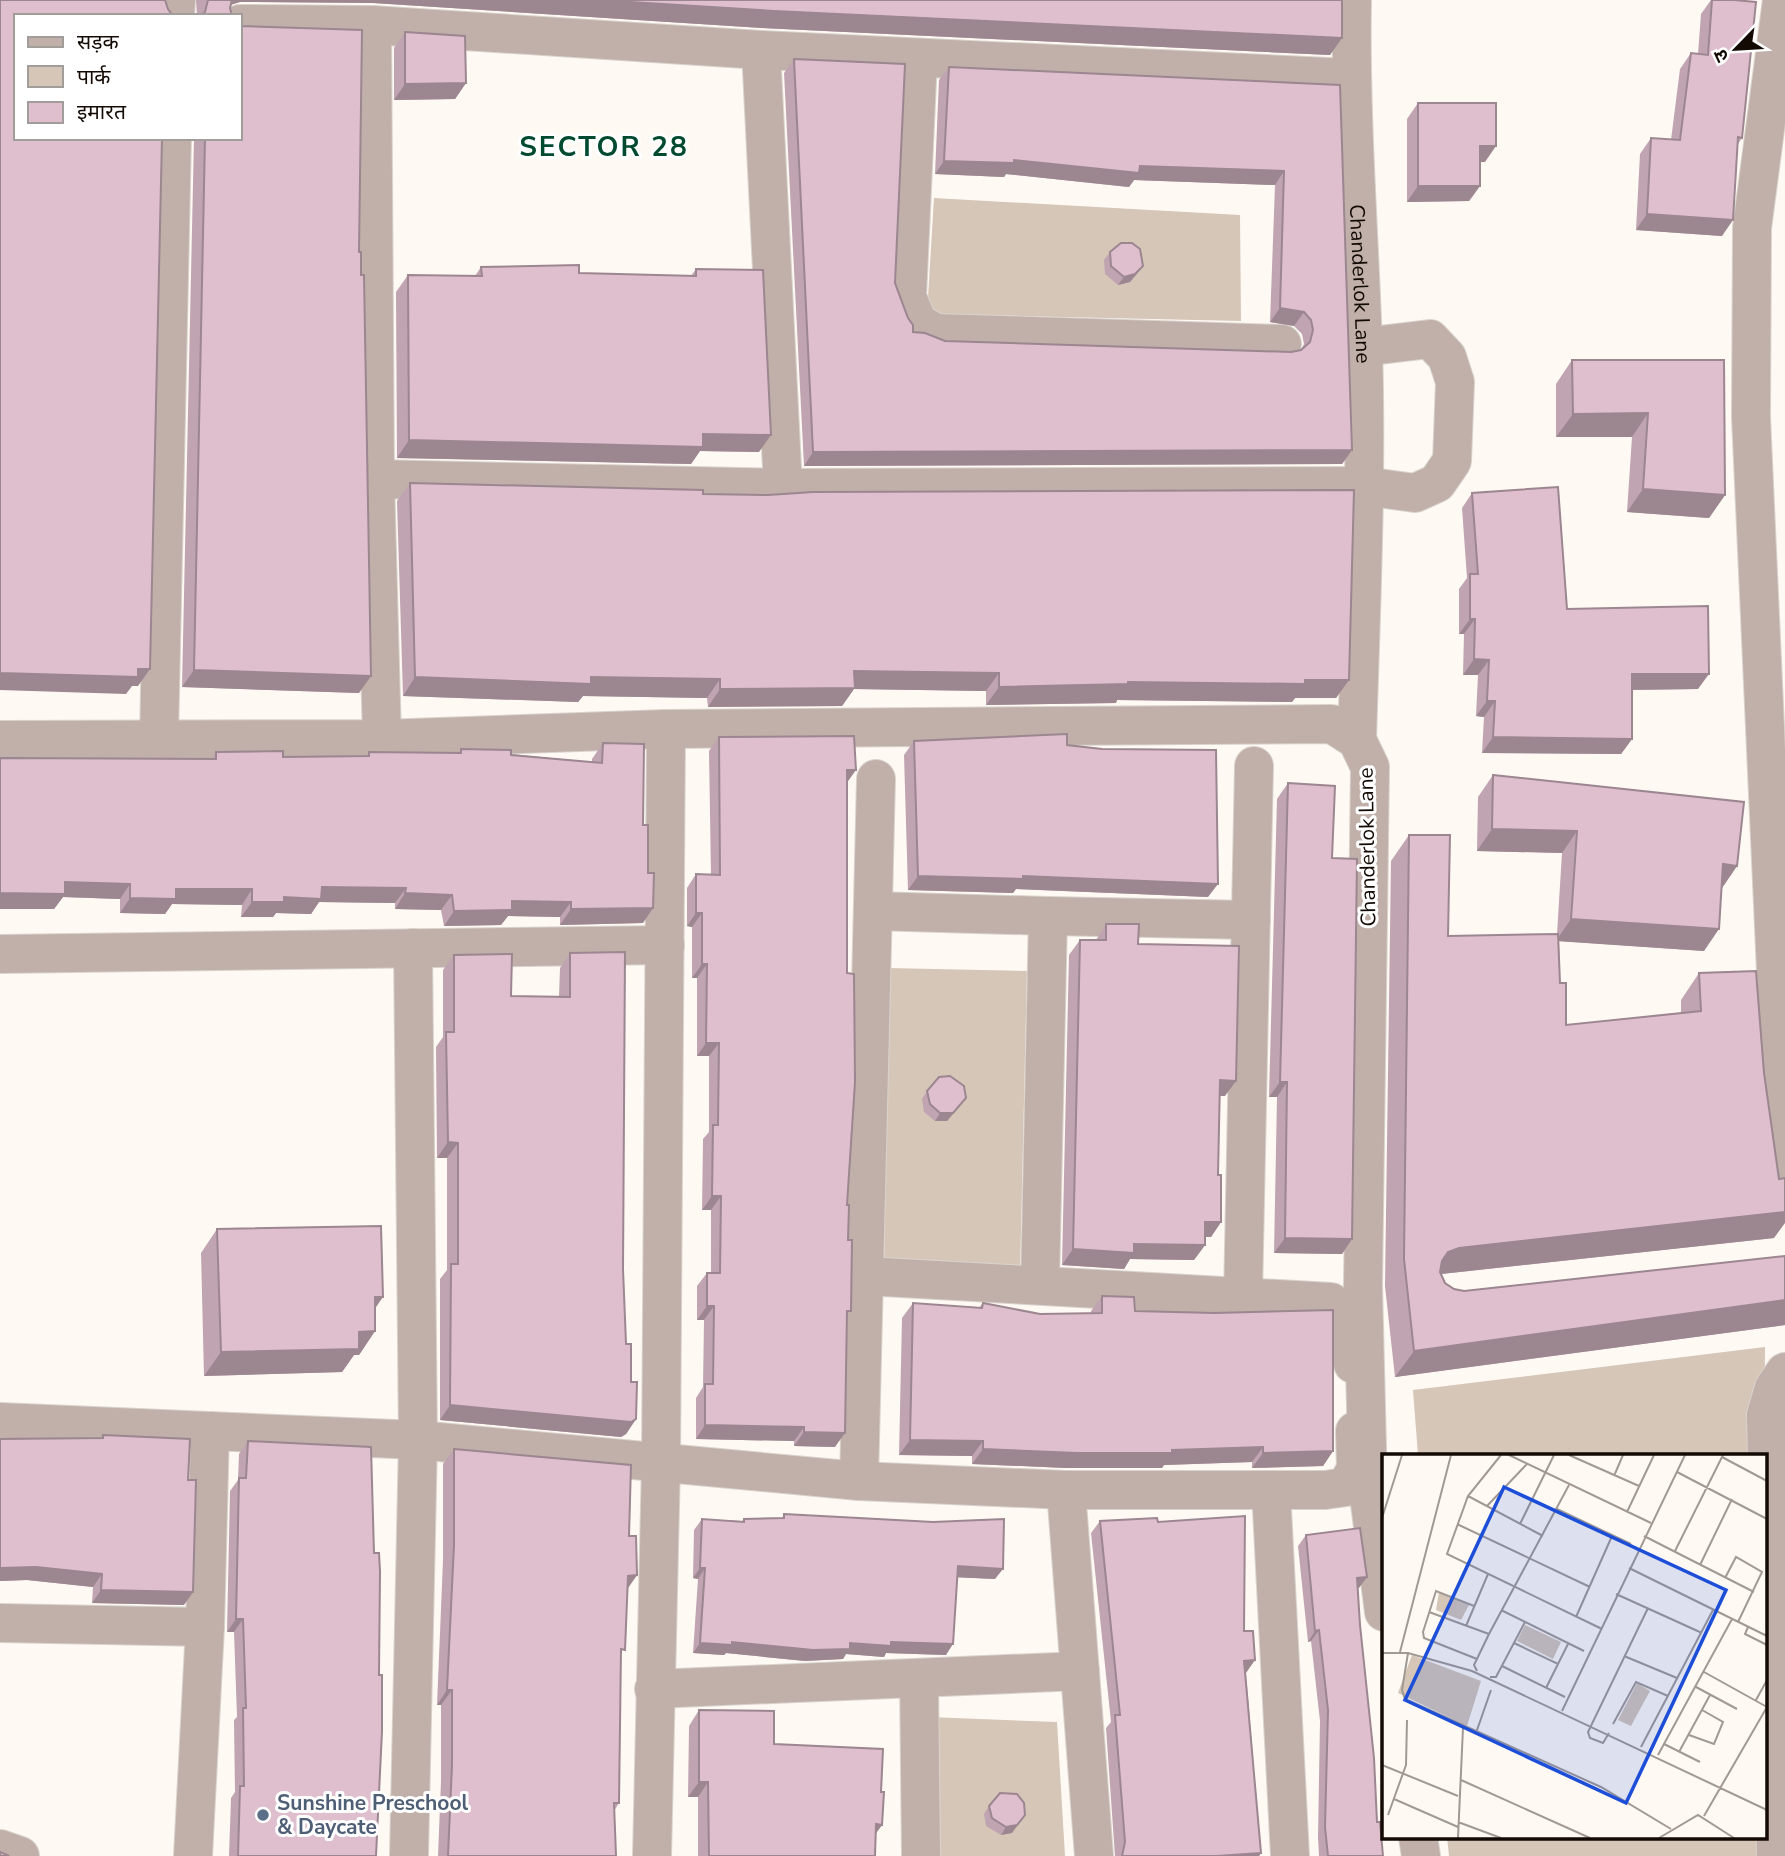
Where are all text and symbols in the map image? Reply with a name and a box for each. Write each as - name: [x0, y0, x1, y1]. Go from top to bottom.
- legend: [14, 14, 242, 140]
- north arrow: [1701, 14, 1771, 84]
- text: सड़क: [77, 28, 119, 56]
- text: उ: [1707, 44, 1736, 66]
- text: पार्क: [77, 63, 111, 91]
- text: इमारत: [77, 98, 127, 126]
- district label: SECTOR 28: [519, 128, 689, 166]
- street label: Chanderlok Lane: [1343, 203, 1377, 364]
- street label: Chanderlok Lane: [1352, 767, 1382, 927]
- inset map: [1382, 1454, 1768, 1839]
- place label: Sunshine Preschool & Daycate: [277, 1789, 468, 1841]
- marker: Sunshine Preschool & Daycate: [255, 1807, 271, 1823]

